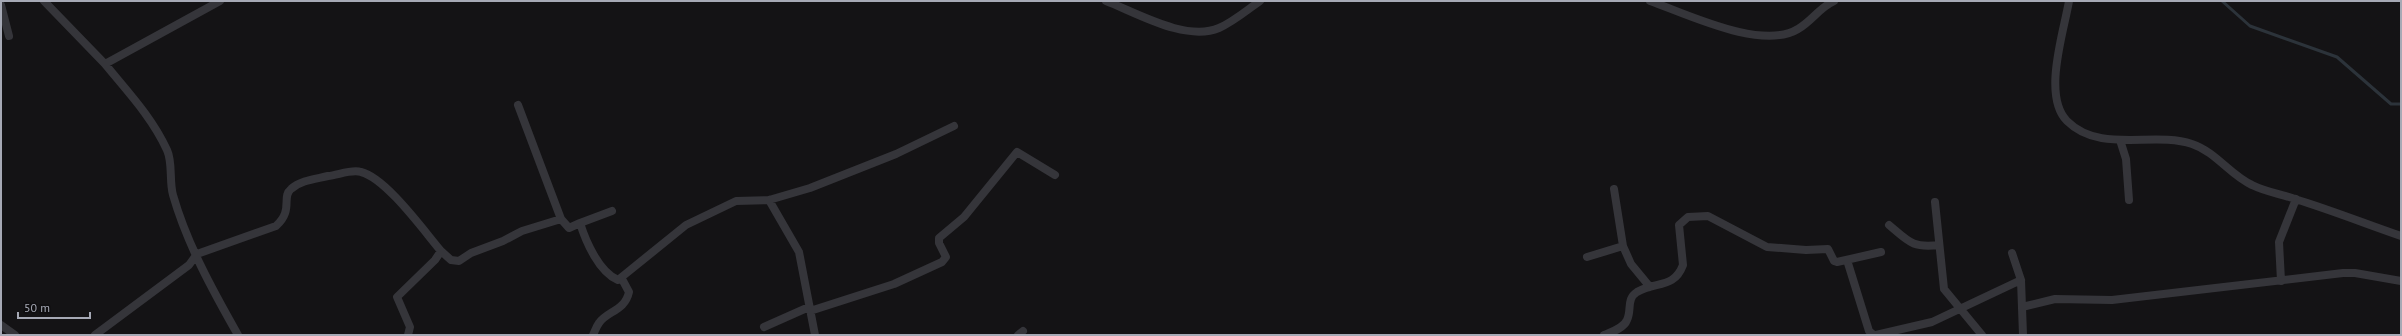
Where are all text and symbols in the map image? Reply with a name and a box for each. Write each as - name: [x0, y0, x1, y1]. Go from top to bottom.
- scale bar: [18, 294, 90, 320]
- text: 50 m: [24, 300, 50, 315]

